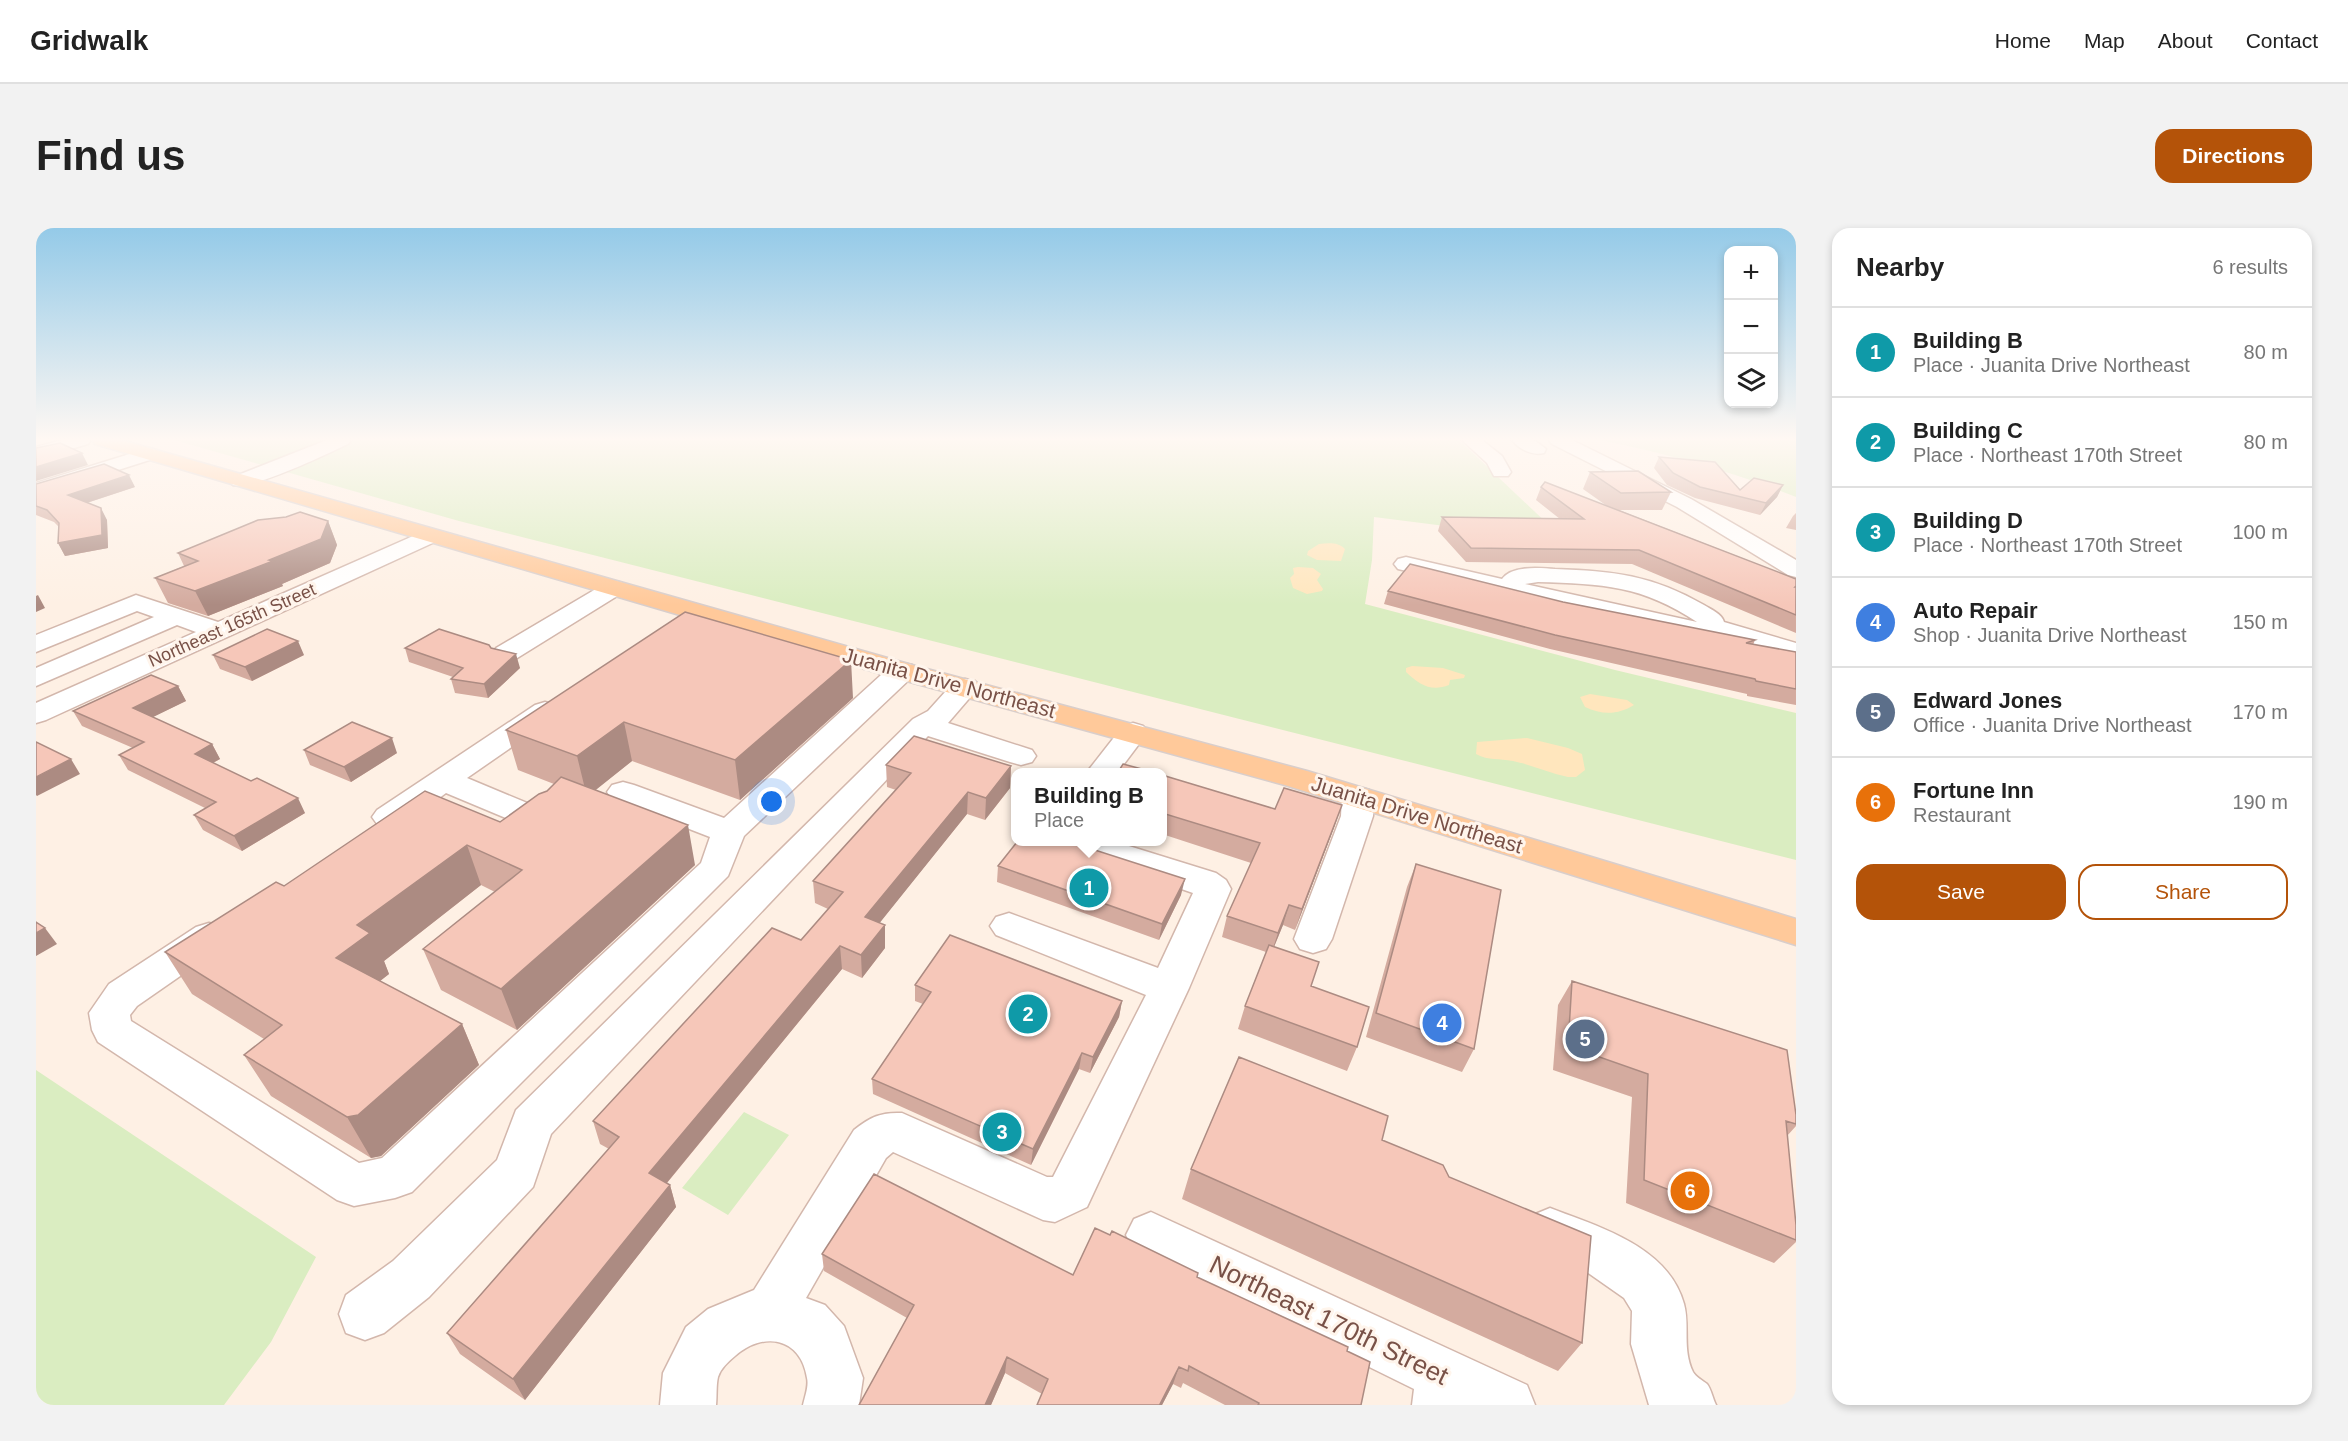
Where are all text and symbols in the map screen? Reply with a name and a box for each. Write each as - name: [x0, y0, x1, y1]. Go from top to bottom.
- text: Gridwalk: [30, 25, 148, 56]
- text: Home: [1995, 29, 2051, 52]
- text: Map: [2084, 29, 2125, 52]
- text: About: [2158, 29, 2213, 52]
- text: Contact: [2246, 29, 2318, 52]
- button: Directions: [2155, 129, 2312, 183]
- text: Find us: [36, 132, 185, 179]
- map controls: [1724, 246, 1778, 408]
- button: +: [1724, 246, 1778, 300]
- text: Nearby: [1856, 252, 1944, 282]
- text: 6 results: [2212, 256, 2288, 278]
- button: −: [1724, 300, 1778, 354]
- text: Building B: [1913, 328, 2023, 353]
- text: 1: [1870, 341, 1881, 363]
- text: 80 m: [2244, 341, 2288, 363]
- button: layers: [1724, 354, 1778, 408]
- text: Place · Juanita Drive Northeast: [1913, 354, 2190, 376]
- text: Building C: [1913, 418, 2023, 443]
- text: 2: [1870, 431, 1881, 453]
- text: 80 m: [2244, 431, 2288, 453]
- text: Place · Northeast 170th Street: [1913, 444, 2182, 466]
- text: Building D: [1913, 508, 2023, 533]
- text: 3: [1870, 521, 1881, 543]
- text: 100 m: [2232, 521, 2288, 543]
- text: Place · Northeast 170th Street: [1913, 534, 2182, 556]
- street label: Northeast 165th Street: [145, 579, 319, 671]
- text: Auto Repair: [1913, 598, 2038, 623]
- text: 4: [1870, 611, 1881, 633]
- text: 150 m: [2232, 611, 2288, 633]
- text: Shop · Juanita Drive Northeast: [1913, 624, 2186, 646]
- street label: Juanita Drive Northeast: [840, 643, 1058, 722]
- text: Edward Jones: [1913, 688, 2062, 713]
- text: 5: [1870, 701, 1881, 723]
- text: 170 m: [2232, 701, 2288, 723]
- text: Office · Juanita Drive Northeast: [1913, 714, 2192, 736]
- popup: [1011, 768, 1167, 846]
- street label: Juanita Drive Northeast: [1309, 771, 1526, 858]
- text: Fortune Inn: [1913, 778, 2034, 803]
- text: Building B: [1034, 783, 1144, 808]
- your location: [757, 787, 786, 816]
- text: 6: [1870, 791, 1881, 813]
- text: 190 m: [2232, 791, 2288, 813]
- text: Restaurant: [1913, 804, 2011, 826]
- text: Place: [1034, 809, 1084, 831]
- button: Save: [1856, 864, 2066, 920]
- button: Share: [2078, 864, 2288, 920]
- pin: 1: [1070, 866, 1108, 910]
- pin: 2: [1008, 992, 1048, 1036]
- pin: 4: [1422, 1000, 1462, 1046]
- pin: 5: [1566, 1016, 1604, 1062]
- pin: 3: [982, 1110, 1022, 1154]
- pin: 6: [1670, 1168, 1710, 1214]
- street label: Northeast 170th Street: [1205, 1249, 1454, 1391]

